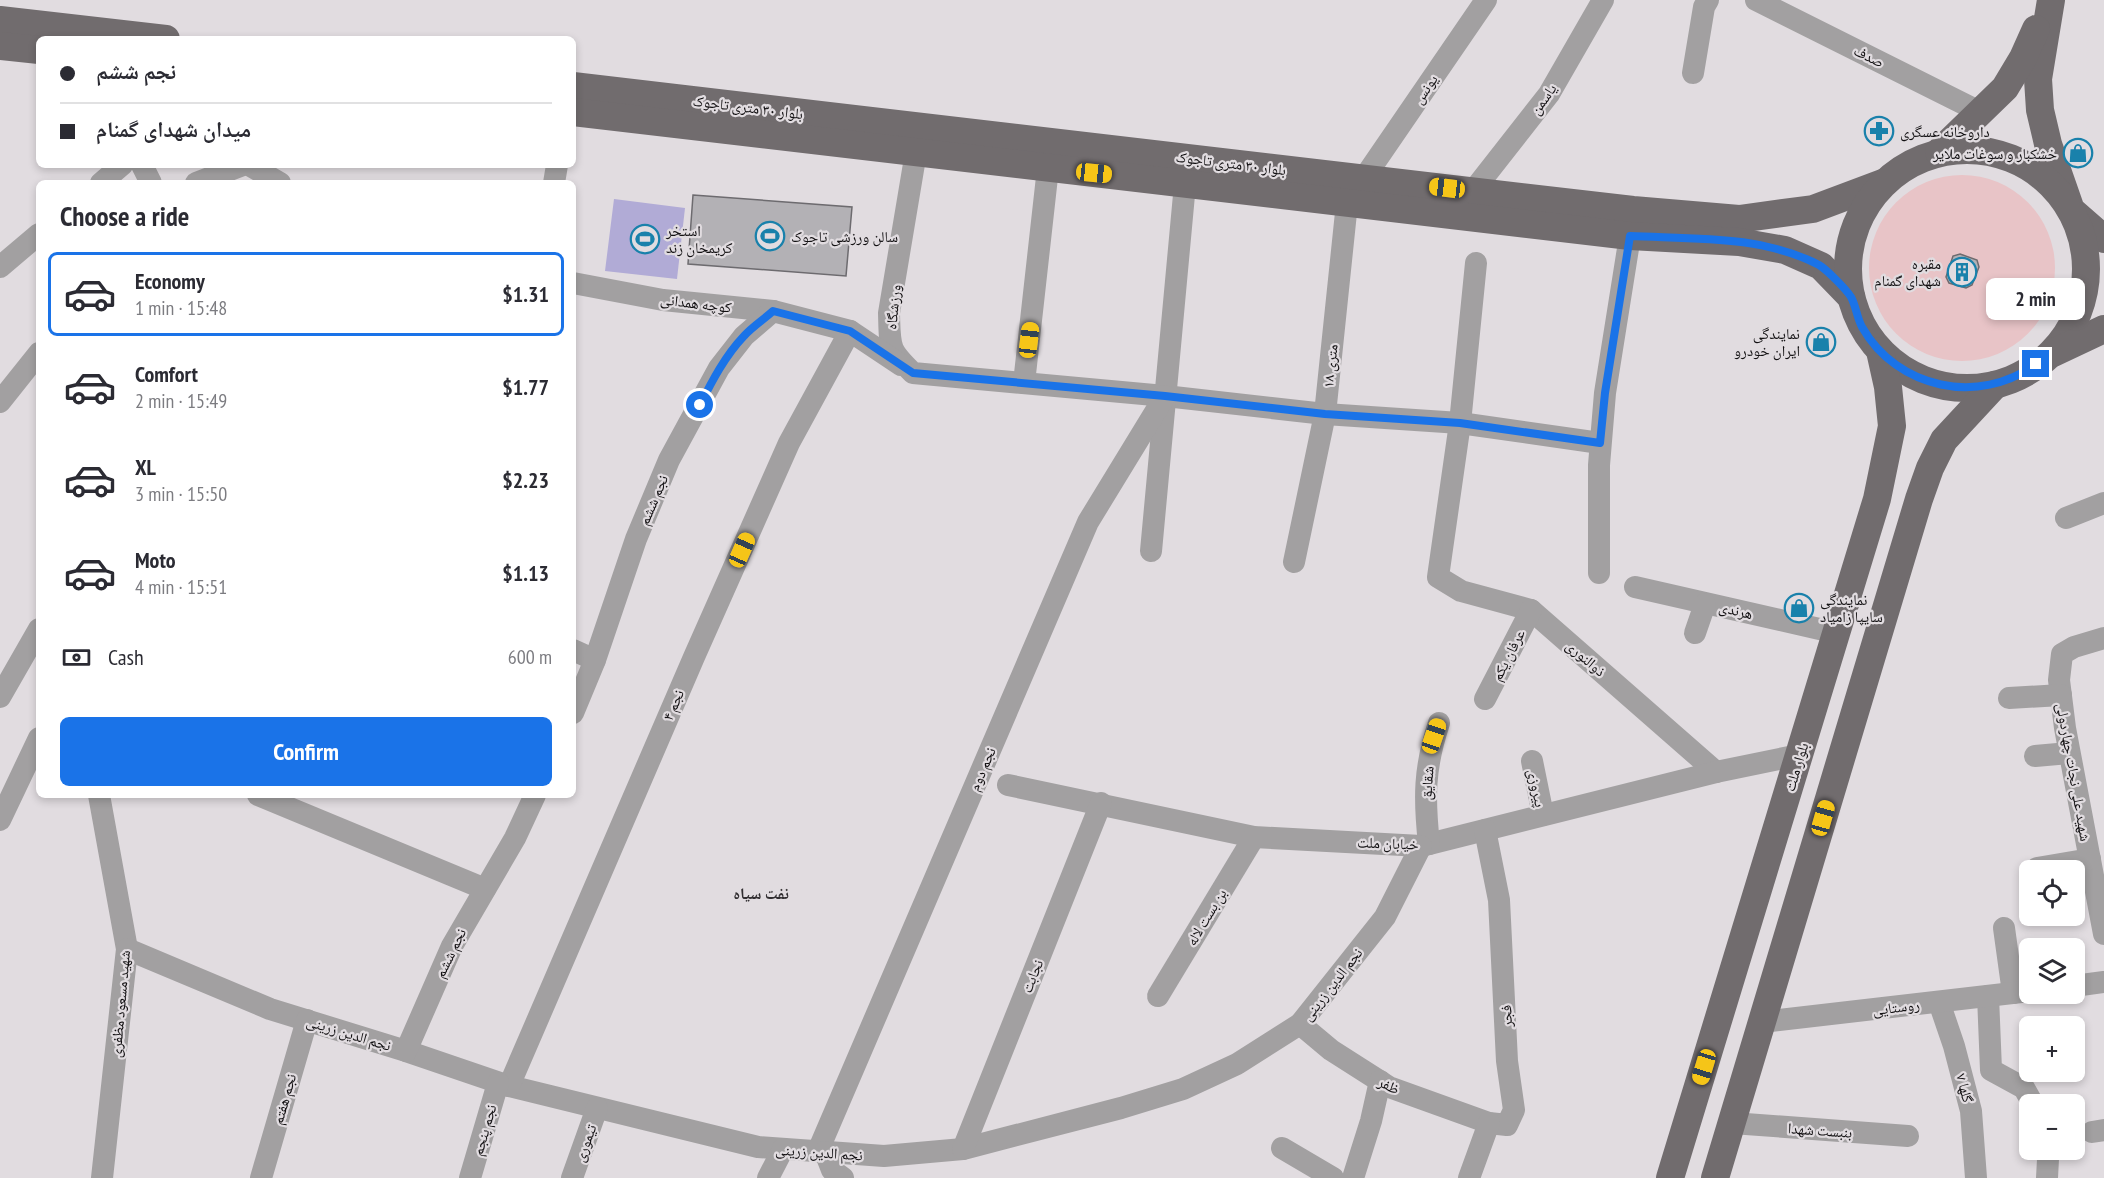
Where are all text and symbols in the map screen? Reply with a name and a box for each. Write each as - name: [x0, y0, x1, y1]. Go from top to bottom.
- street label: صدف: [1851, 41, 1887, 71]
- text: نجم ششم: [96, 57, 176, 85]
- street label: یونس: [1408, 70, 1443, 108]
- street label: یاسمن: [1526, 79, 1561, 119]
- street label: بلوار ۳۰ متری تاجوک: [692, 91, 804, 124]
- text: میدان شهدای گمنام: [96, 115, 251, 143]
- pharmacy icon: داروخانه عسگری: [1863, 115, 1895, 147]
- place label: داروخانه عسگری: [1900, 122, 1990, 142]
- shop icon: خشکبار و سوغات ملایر: [2062, 137, 2094, 169]
- place label: خشکبار و سوغات ملایر: [1932, 144, 2057, 163]
- street label: بلوار ۳۰ متری تاجوک: [1175, 147, 1287, 180]
- car: [1075, 162, 1113, 184]
- car: [1428, 177, 1466, 199]
- text: Choose a ride: [60, 199, 189, 233]
- sports icon: سالن ورزشی تاجوک: [754, 220, 786, 252]
- place label: استخر کریمخان زند: [665, 221, 732, 258]
- sports icon: استخر کریمخان زند: [629, 223, 661, 255]
- place label: سالن ورزشی تاجوک: [791, 227, 898, 247]
- place label: مقبره شهدای گمنام: [1874, 254, 1941, 291]
- building icon: مقبره شهدای گمنام: [1946, 256, 1978, 288]
- icon: car: [63, 267, 117, 321]
- text: Economy: [135, 267, 205, 295]
- callout: 2 min: [1986, 277, 2086, 319]
- text: $1.31: [502, 280, 549, 308]
- street label: ورزشگاه: [881, 283, 905, 331]
- text: 2 min: [2015, 286, 2056, 312]
- street label: کوچه همدانی: [659, 289, 733, 318]
- text: 1 min · 15:48: [135, 295, 227, 321]
- car: [1018, 321, 1040, 359]
- place label: نمایندگی ایران خودرو: [1734, 324, 1800, 361]
- shop icon: نمایندگی ایران خودرو: [1805, 326, 1837, 358]
- street label: ۱۸ متری: [1318, 343, 1343, 389]
- route end: [2022, 350, 2049, 377]
- icon: car: [63, 360, 117, 414]
- text: Comfort: [135, 360, 198, 388]
- text: $1.77: [502, 373, 549, 401]
- text: 2 min · 15:49: [135, 388, 227, 414]
- route start: [686, 391, 713, 418]
- icon: car: [63, 453, 117, 507]
- text: XL: [135, 453, 156, 481]
- text: $2.23: [502, 466, 549, 494]
- street label: نجم ششم: [634, 472, 673, 528]
- text: 3 min · 15:50: [135, 481, 227, 507]
- car: [726, 530, 758, 570]
- icon: car: [63, 546, 117, 600]
- text: Moto: [135, 546, 176, 574]
- text: $1.13: [502, 559, 549, 587]
- text: 4 min · 15:51: [135, 574, 227, 600]
- place label: نمایندگی سایپا زامیاد: [1820, 590, 1883, 626]
- shop icon: نمایندگی سایپا زامیاد: [1783, 592, 1815, 624]
- street label: هرندی: [1717, 597, 1755, 624]
- street label: عرفان یکم: [1487, 626, 1530, 685]
- street label: ذوالنوری: [1562, 636, 1610, 681]
- icon: cash: [60, 641, 93, 674]
- text: Cash: [108, 643, 144, 671]
- text: 600 m: [508, 644, 552, 670]
- street label: نجم ۴: [658, 687, 689, 724]
- street label: شهید علی نجات چهاردولی: [2051, 701, 2096, 843]
- car: [1420, 716, 1448, 756]
- button: Confirm: [60, 717, 552, 786]
- street label: بلوار ملت: [1780, 740, 1812, 794]
- street label: نجم دوم: [964, 744, 1001, 794]
- street label: شقایق: [1416, 765, 1439, 801]
- street label: پیروزی: [1523, 767, 1550, 809]
- car: [1809, 798, 1837, 838]
- street label: خیابان ملت: [1357, 832, 1419, 855]
- map controls: [2019, 860, 2085, 1160]
- button: locate: [2019, 860, 2085, 926]
- district label: نفت سیاه: [733, 883, 789, 903]
- street label: بن بست لاله: [1182, 885, 1231, 950]
- street label: نجم ششم: [430, 925, 471, 981]
- button: layers: [2019, 938, 2085, 1004]
- street label: نجم الدین زرینی: [1298, 944, 1367, 1025]
- street label: شهید مسعود مظفری: [106, 949, 135, 1059]
- street label: نجابت: [1017, 957, 1047, 995]
- street label: روستایی: [1871, 995, 1921, 1020]
- street label: فجر: [1496, 1004, 1516, 1029]
- street label: نجم الدین زرینی: [304, 1011, 394, 1056]
- button: +: [2019, 1016, 2085, 1082]
- car: [1690, 1047, 1718, 1087]
- street label: نجم هفتم: [268, 1071, 301, 1127]
- street label: ظفر: [1374, 1071, 1403, 1098]
- street label: گلها ۷: [1952, 1071, 1978, 1105]
- button: −: [2019, 1094, 2085, 1160]
- street label: نجم پنجم: [468, 1102, 501, 1158]
- street label: بنبست شهدا: [1787, 1118, 1853, 1142]
- street label: تیموری: [569, 1121, 602, 1165]
- street label: نجم الدین زرینی: [775, 1139, 863, 1166]

